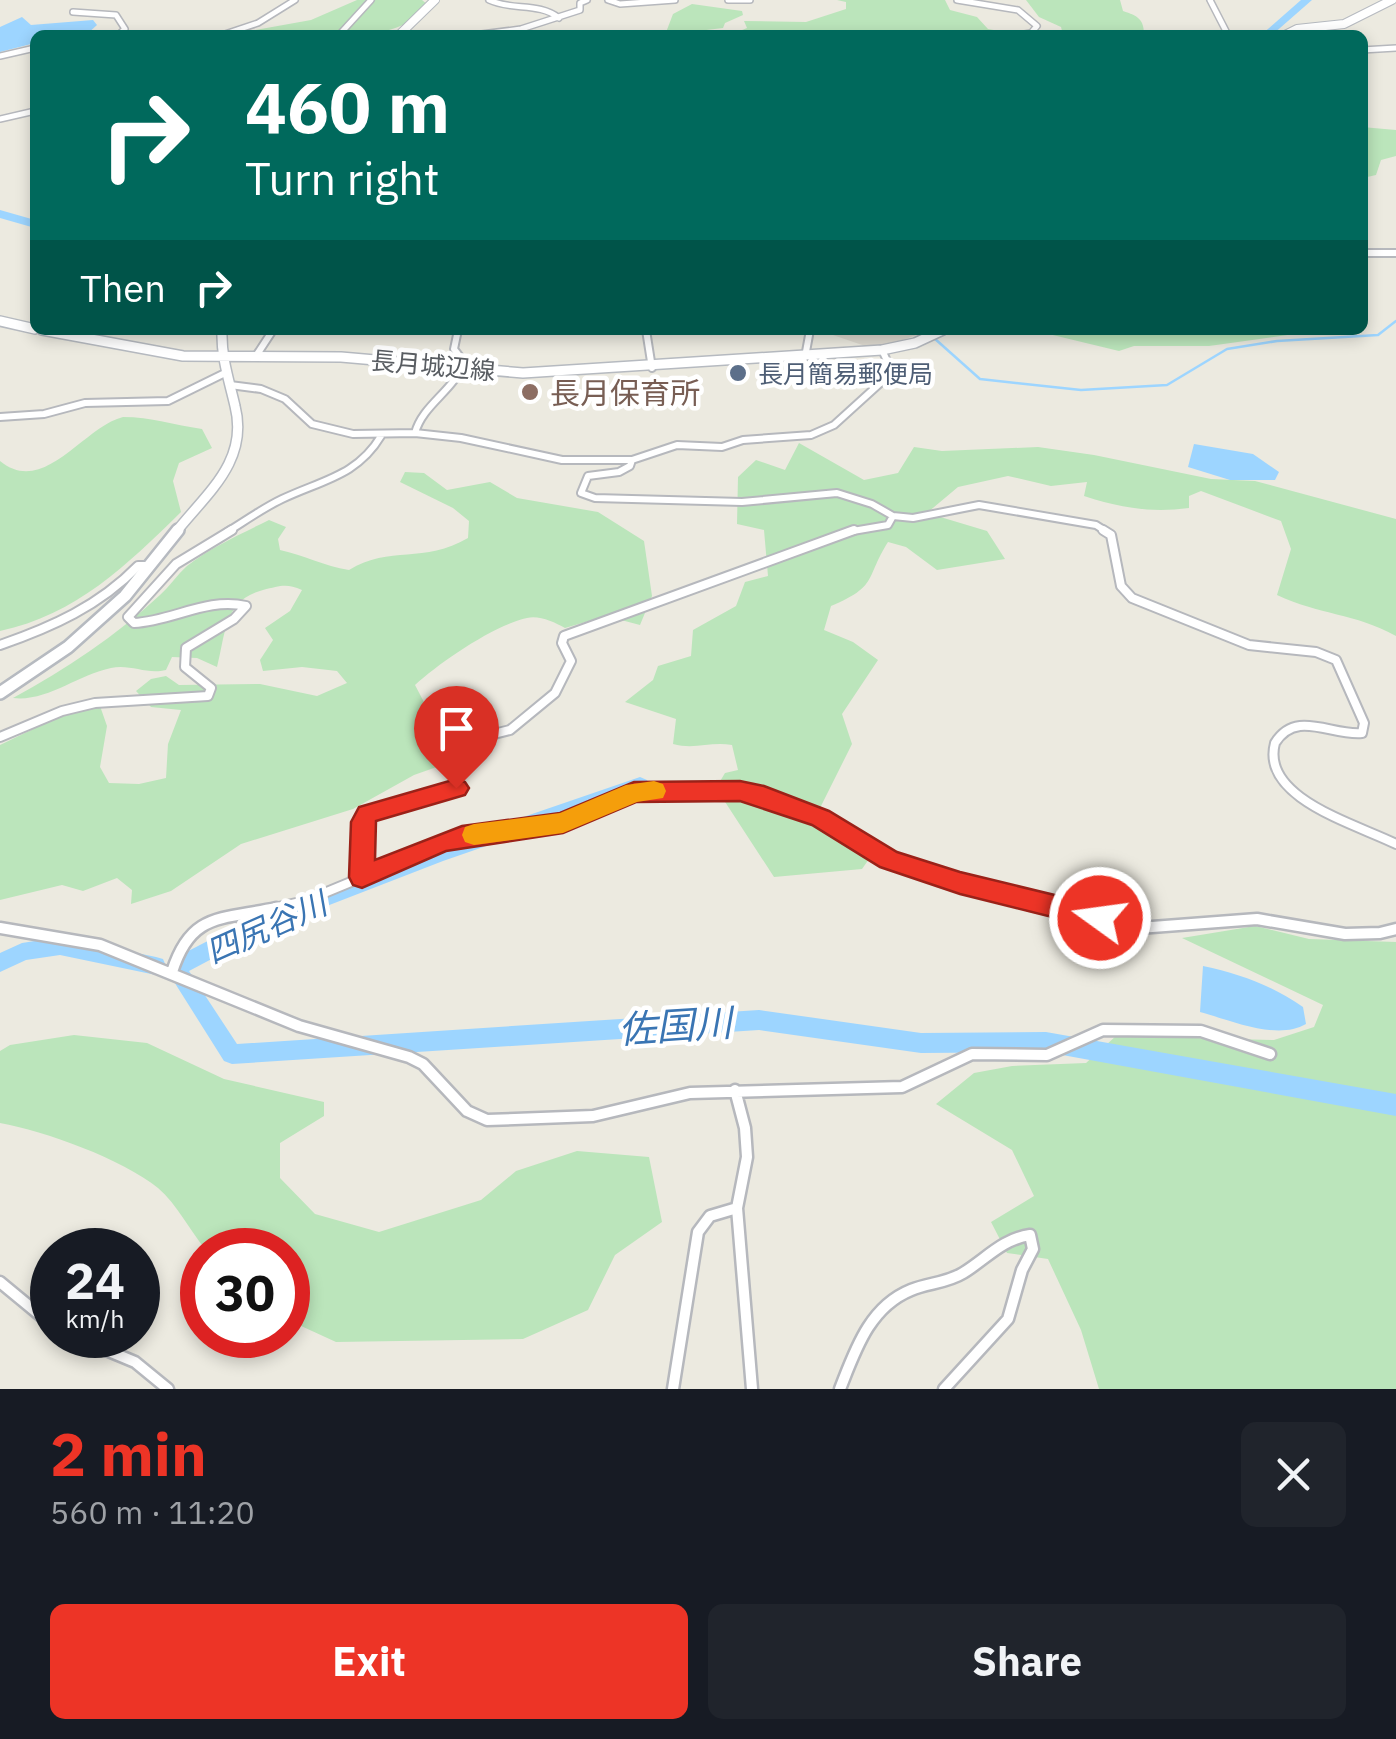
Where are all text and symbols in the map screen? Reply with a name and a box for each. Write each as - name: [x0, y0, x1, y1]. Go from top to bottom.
- text: 460 m: [245, 61, 450, 152]
- icon: right: [80, 70, 210, 200]
- text: Turn right: [245, 149, 440, 207]
- icon: right: [186, 260, 241, 315]
- text: Then: [80, 263, 166, 312]
- street label: 長月城辺線: [369, 343, 497, 387]
- place label: 長月簡易郵便局: [758, 357, 933, 390]
- marker: 長月簡易郵便局: [727, 362, 749, 384]
- place label: 長月保育所: [550, 373, 700, 412]
- marker: 長月保育所: [519, 381, 541, 403]
- pin: [414, 686, 499, 789]
- icon: arrive: [429, 701, 484, 756]
- position arrow: [1048, 866, 1152, 970]
- water label: 四尻谷川: [199, 881, 336, 972]
- water label: 佐国川: [616, 996, 738, 1053]
- speed limit sign: 30: [180, 1228, 310, 1358]
- text: 24: [65, 1248, 125, 1313]
- text: km/h: [66, 1302, 124, 1335]
- text: 2 min: [50, 1414, 207, 1493]
- button: close: [1241, 1422, 1346, 1527]
- text: 560 m · 11:20: [50, 1491, 255, 1533]
- button: Exit: [50, 1604, 688, 1719]
- button: Share: [708, 1604, 1346, 1719]

